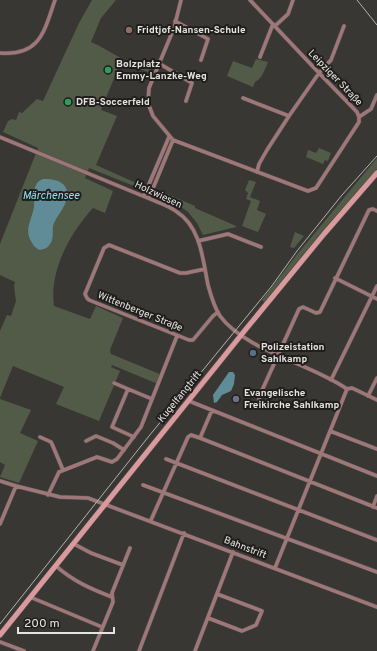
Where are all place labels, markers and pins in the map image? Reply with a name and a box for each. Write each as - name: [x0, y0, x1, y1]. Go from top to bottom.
- place label: Fridtjof-Nansen-Schule: [137, 24, 246, 37]
- marker: Fridtjof-Nansen-Schule: [124, 25, 134, 35]
- place label: Bolzplatz Emmy-Lanzke-Weg: [116, 58, 207, 83]
- marker: Bolzplatz Emmy-Lanzke-Weg: [103, 65, 113, 75]
- place label: DFB-Soccerfeld: [76, 96, 150, 109]
- marker: DFB-Soccerfeld: [63, 97, 73, 107]
- place label: Polizeistation Sahlkamp: [261, 341, 325, 366]
- marker: Polizeistation Sahlkamp: [248, 348, 258, 358]
- place label: Evangelische Freikirche Sahlkamp: [244, 387, 339, 412]
- marker: Evangelische Freikirche Sahlkamp: [231, 394, 241, 404]

